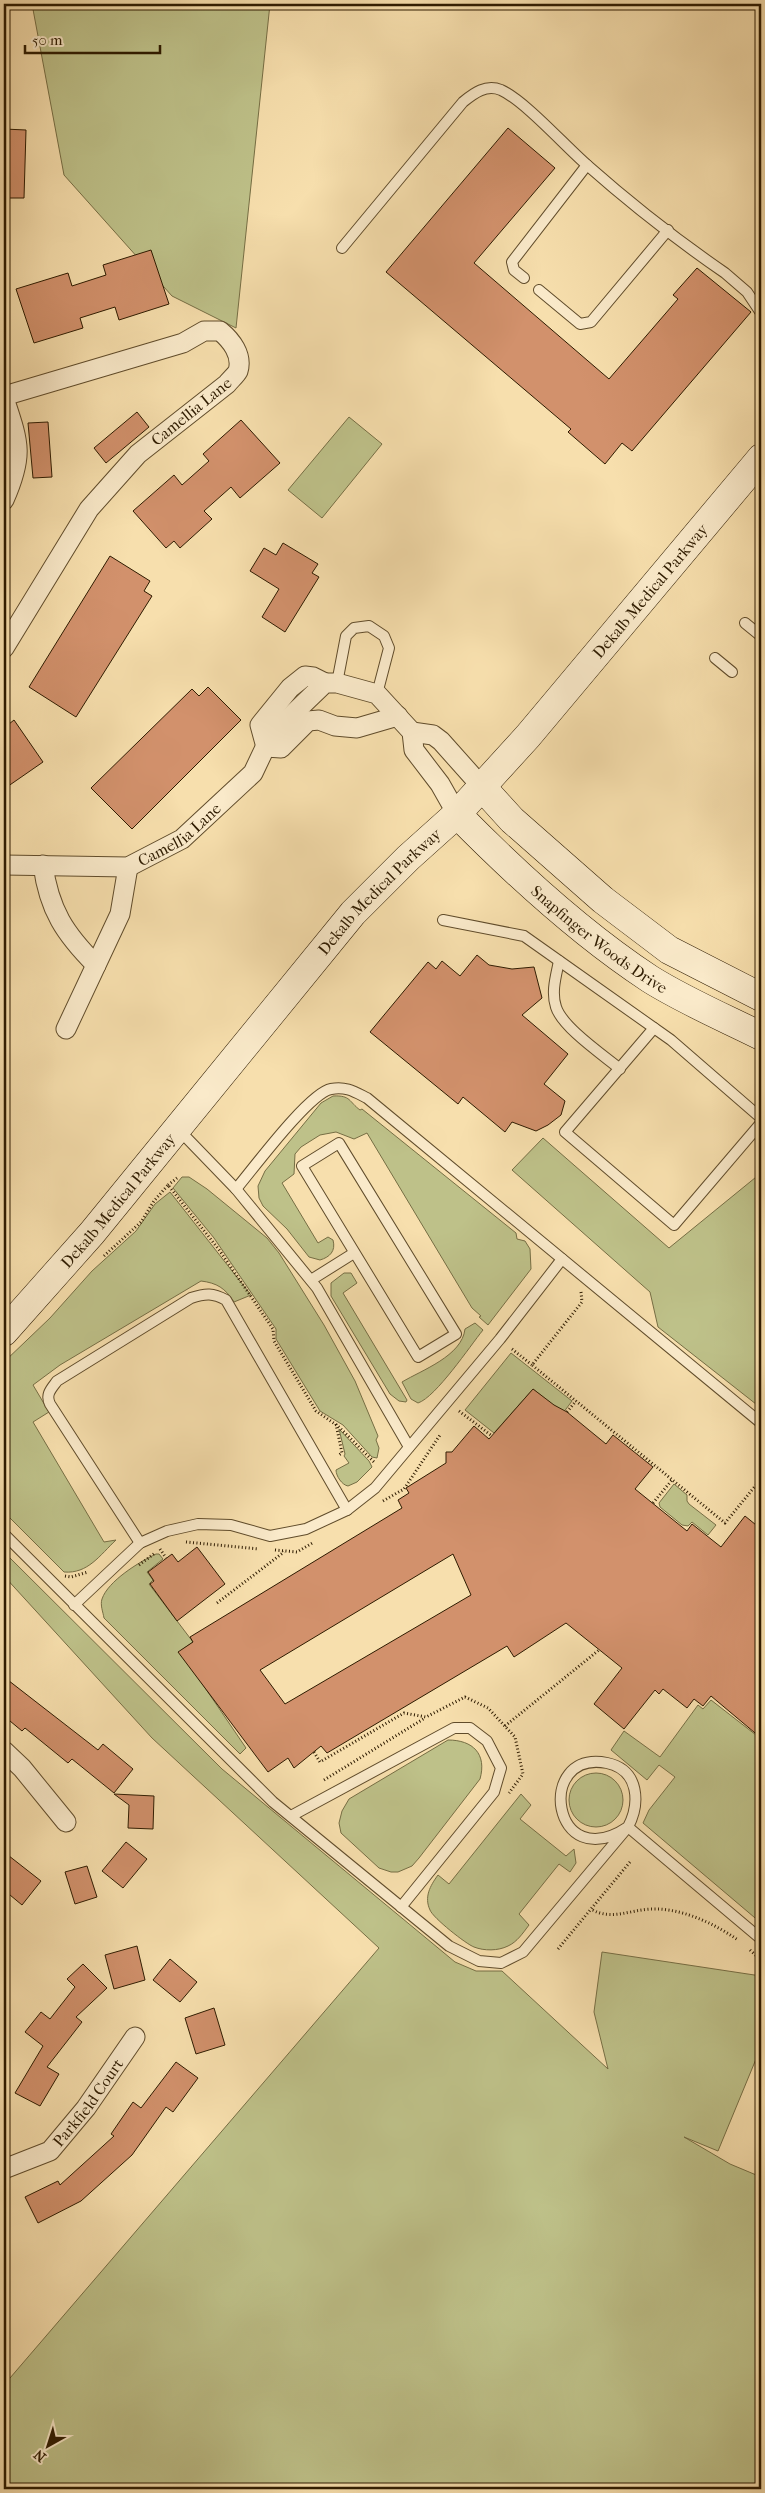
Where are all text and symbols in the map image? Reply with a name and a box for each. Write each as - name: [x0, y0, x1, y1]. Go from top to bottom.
- scale bar: [25, 22, 160, 54]
- text: 50 m: [32, 31, 63, 49]
- street label: Camellia Lane: [147, 373, 235, 450]
- street label: Dekalb Medical Parkway: [589, 520, 712, 662]
- street label: Camellia Lane: [135, 799, 225, 870]
- street label: Dekalb Medical Parkway: [314, 824, 445, 959]
- street label: Snapfinger Woods Drive: [527, 881, 671, 997]
- street label: Dekalb Medical Parkway: [57, 1129, 180, 1272]
- street label: Parkfield Court: [49, 2055, 127, 2151]
- north arrow: [22, 2420, 72, 2470]
- text: N: [30, 2446, 50, 2466]

